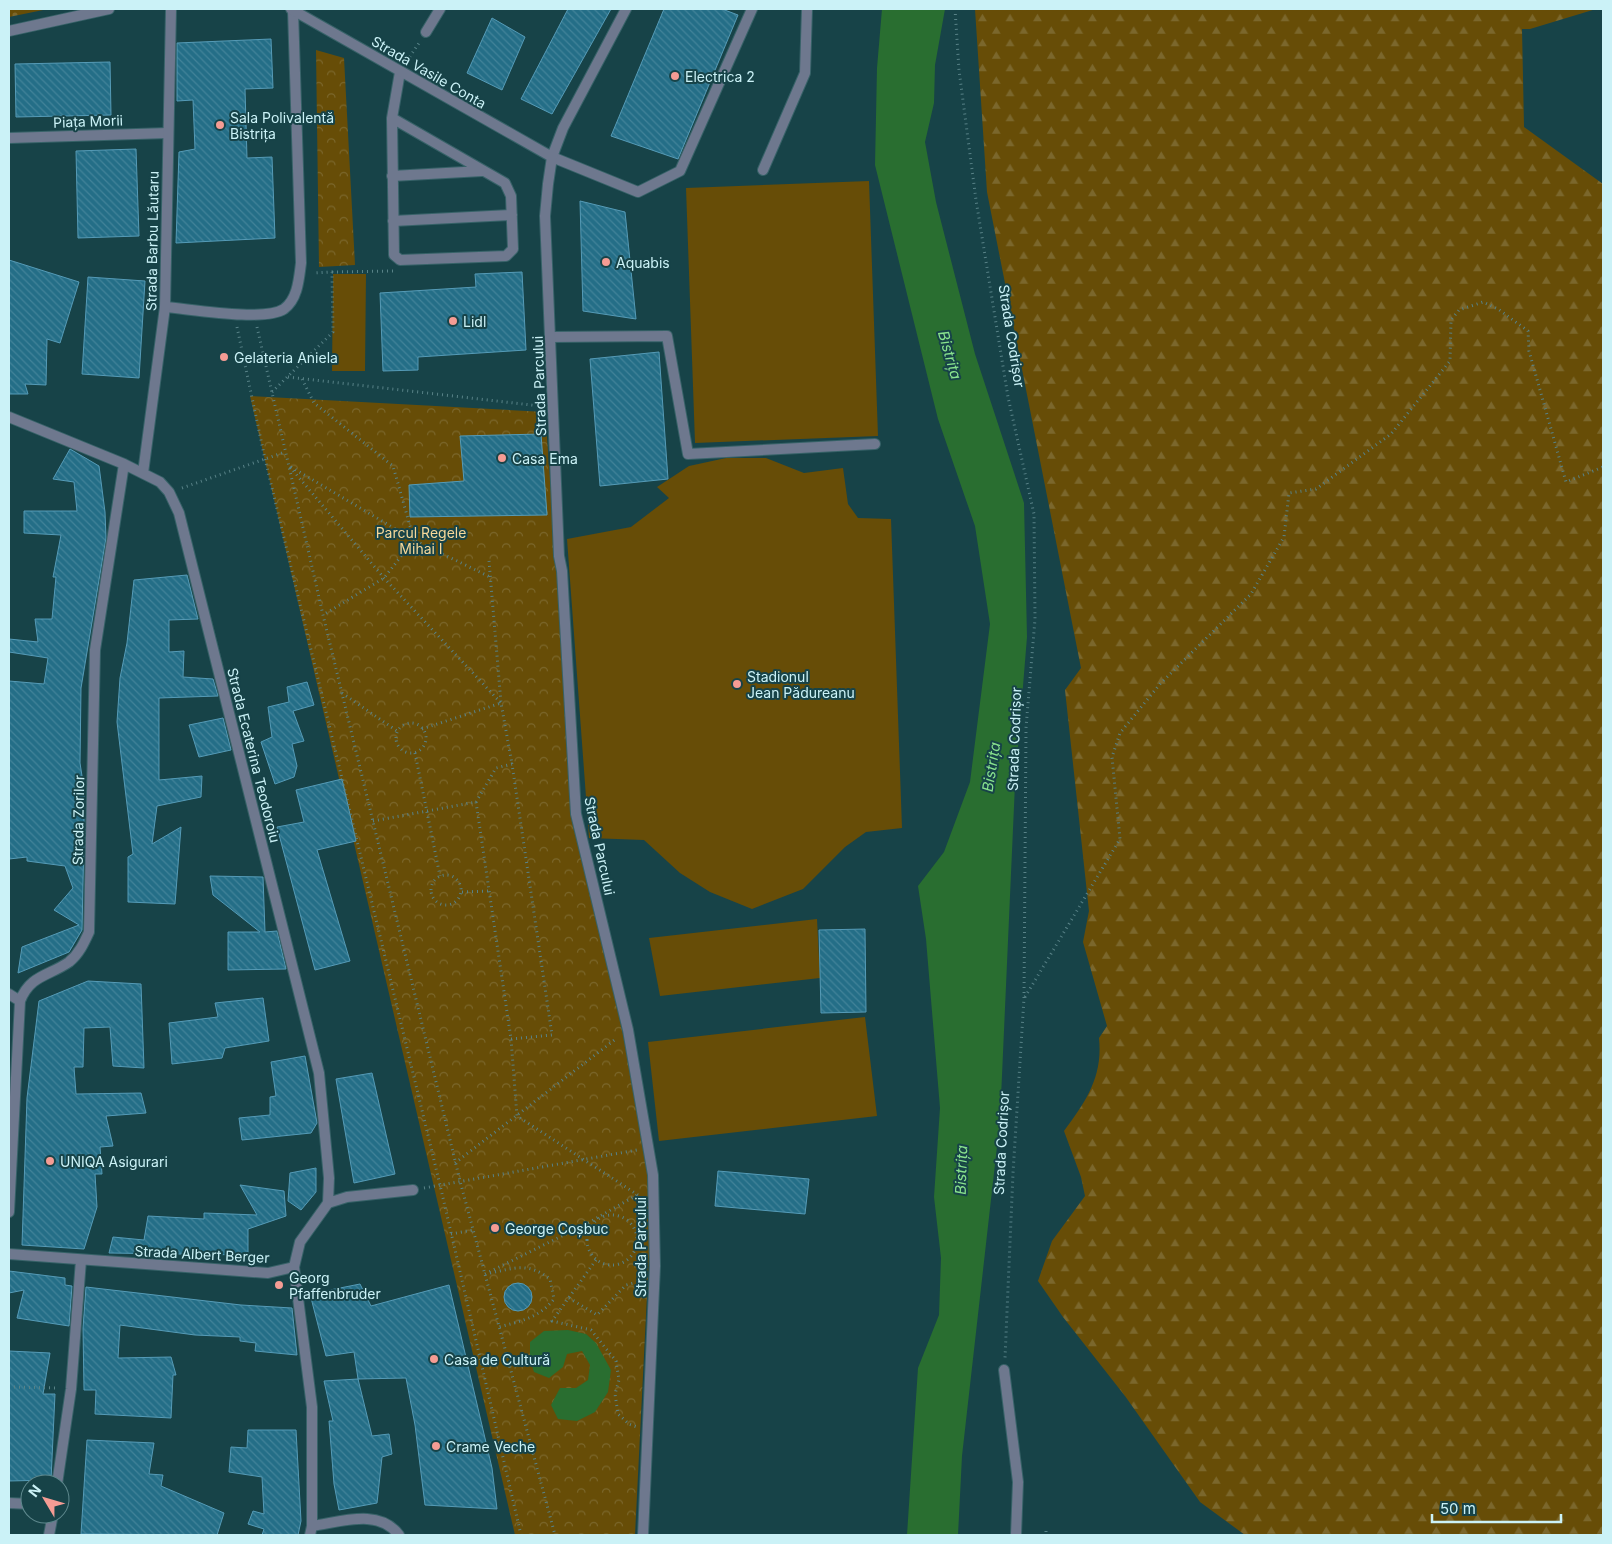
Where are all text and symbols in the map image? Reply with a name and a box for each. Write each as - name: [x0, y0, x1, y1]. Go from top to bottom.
- street label: Strada Vasile Conta: [369, 32, 489, 112]
- place label: Electrica 2: [685, 68, 755, 85]
- marker: Electrica 2: [669, 70, 681, 82]
- place label: Sala Polivalentă Bistrița: [230, 109, 334, 143]
- street label: Piața Morii: [53, 111, 123, 132]
- marker: Sala Polivalentă Bistrița: [214, 119, 226, 131]
- street label: Strada Barbu Lăutaru: [142, 171, 162, 311]
- place label: Aquabis: [616, 254, 670, 271]
- marker: Aquabis: [600, 256, 612, 268]
- street label: Strada Codrișor: [994, 283, 1029, 389]
- place label: Lidl: [463, 313, 486, 330]
- marker: Lidl: [447, 315, 459, 327]
- water label: Bistrița: [934, 328, 966, 382]
- street label: Strada Parcului: [529, 336, 549, 436]
- place label: Gelateria Aniela: [234, 349, 338, 366]
- marker: Gelateria Aniela: [218, 351, 230, 363]
- place label: Casa Ema: [512, 450, 578, 467]
- marker: Casa Ema: [496, 452, 508, 464]
- park label: Parcul Regele Mihai I: [376, 524, 466, 557]
- street label: Strada Ecaterina Teodoroiu: [224, 666, 284, 844]
- place label: Stadionul Jean Pădureanu: [747, 668, 855, 701]
- marker: Stadionul Jean Pădureanu: [731, 678, 743, 690]
- street label: Strada Codrișor: [1004, 687, 1025, 791]
- water label: Bistrița: [978, 741, 1004, 793]
- street label: Strada Zorilor: [69, 775, 87, 865]
- street label: Strada Parcului: [581, 795, 619, 897]
- street label: Strada Codrișor: [990, 1091, 1013, 1196]
- water label: Bistrița: [951, 1145, 971, 1195]
- place label: UNIQA Asigurari: [60, 1153, 168, 1170]
- marker: UNIQA Asigurari: [44, 1155, 56, 1167]
- street label: Strada Parcului: [632, 1197, 649, 1297]
- place label: George Coșbuc: [505, 1220, 609, 1238]
- marker: George Coșbuc: [489, 1222, 501, 1234]
- street label: Strada Albert Berger: [134, 1242, 270, 1266]
- place label: Georg Pfaffenbruder: [289, 1269, 381, 1302]
- marker: Georg Pfaffenbruder: [273, 1279, 285, 1291]
- place label: Casa de Cultură: [444, 1351, 550, 1368]
- marker: Casa de Cultură: [428, 1353, 440, 1365]
- place label: Crame Veche: [446, 1438, 535, 1455]
- marker: Crame Veche: [430, 1440, 442, 1452]
- north arrow: [20, 1474, 70, 1524]
- text: N: [24, 1481, 44, 1500]
- scale bar: [1432, 1492, 1561, 1524]
- text: 50 m: [1440, 1499, 1476, 1518]

